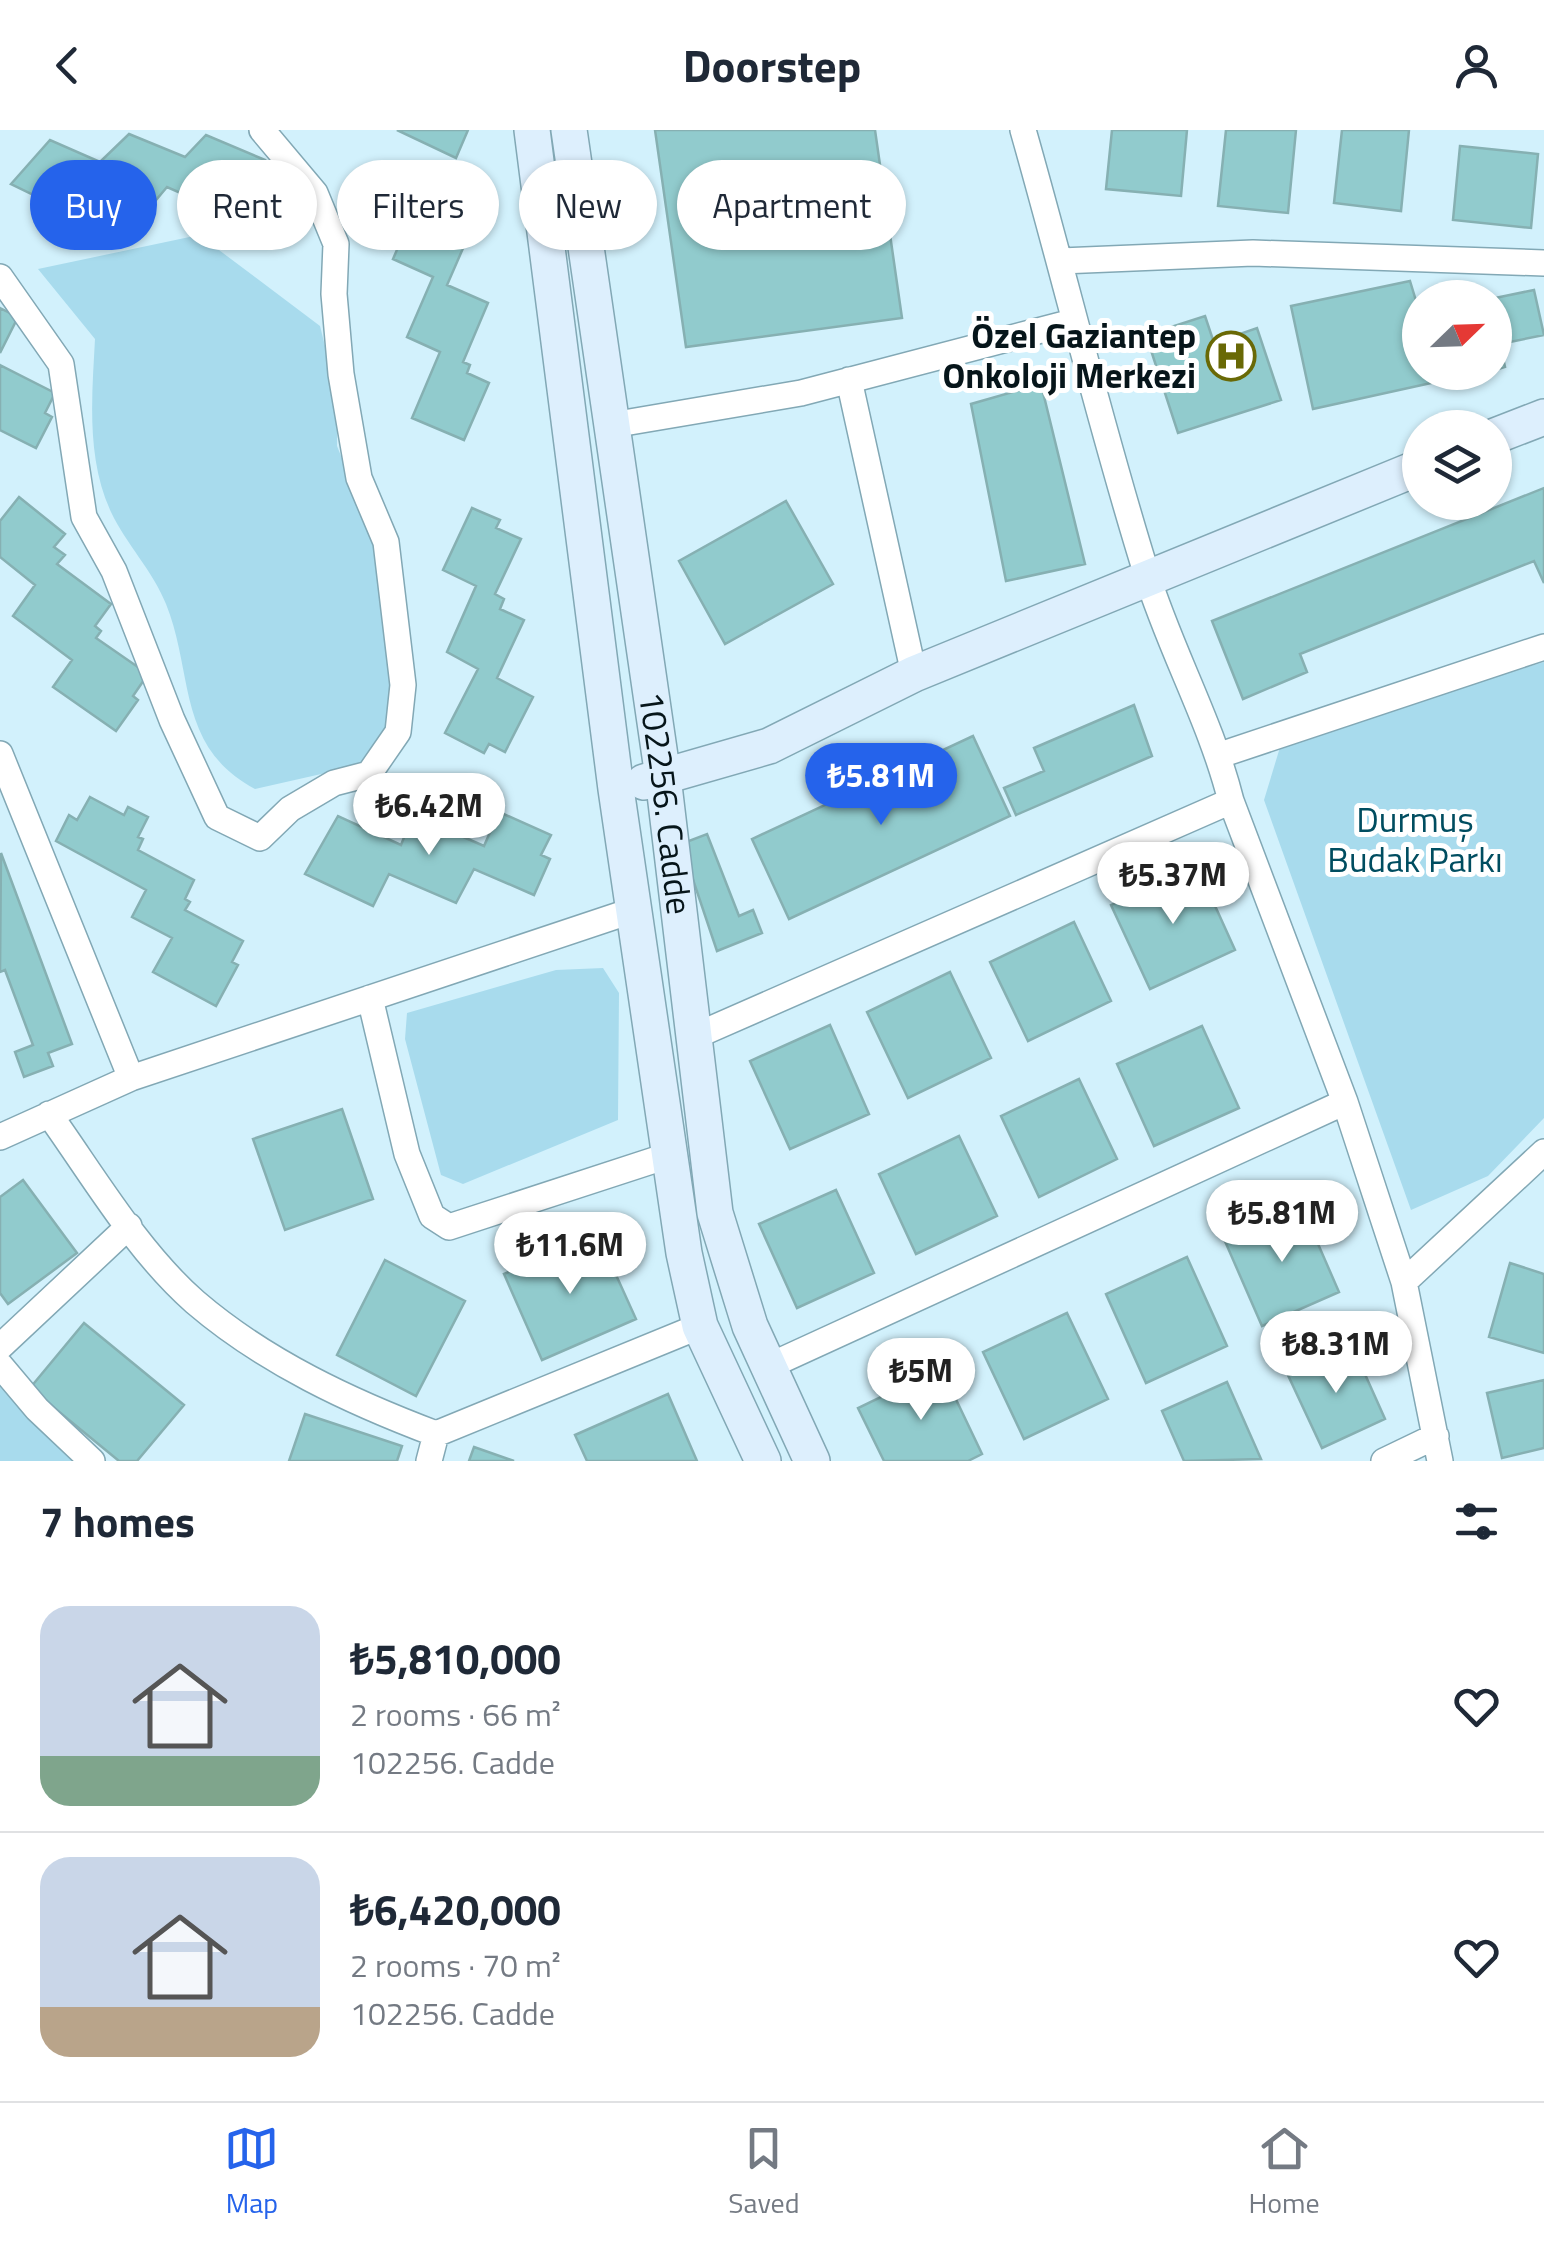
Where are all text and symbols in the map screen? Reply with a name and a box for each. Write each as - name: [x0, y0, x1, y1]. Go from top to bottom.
- text: Doorstep: [683, 31, 861, 99]
- icon: back: [40, 38, 95, 93]
- icon: person: [1449, 38, 1504, 93]
- chip: Buy: [30, 160, 157, 250]
- chip: Rent: [177, 160, 317, 250]
- chip: Filters: [337, 160, 499, 250]
- chip: New: [519, 160, 657, 250]
- chip: Apartment: [677, 160, 906, 250]
- north arrow: [1402, 280, 1512, 390]
- map controls: [1402, 280, 1512, 520]
- place label: Özel Gaziantep Onkoloji Merkezi: [942, 308, 1196, 402]
- hospital icon: Özel Gaziantep Onkoloji Merkezi: [1205, 330, 1257, 382]
- button: layers: [1402, 410, 1512, 520]
- street label: 102256. Cadde: [625, 688, 707, 917]
- pin: ₺5.81M: [800, 743, 962, 828]
- text: ₺5.81M: [827, 751, 935, 799]
- pin: ₺6.42M: [348, 773, 510, 858]
- text: ₺6.42M: [375, 781, 483, 829]
- park label: Durmuş Budak Parkı: [1327, 792, 1503, 886]
- pin: ₺5.37M: [1092, 842, 1254, 927]
- text: ₺5.37M: [1119, 850, 1227, 898]
- pin: ₺5.81M: [1201, 1180, 1363, 1265]
- text: ₺5.81M: [1228, 1188, 1336, 1236]
- pin: ₺11.6M: [489, 1212, 651, 1297]
- text: ₺11.6M: [516, 1220, 624, 1268]
- pin: ₺8.31M: [1255, 1311, 1417, 1396]
- text: ₺8.31M: [1282, 1319, 1390, 1367]
- pin: ₺5M: [873, 1338, 969, 1423]
- text: ₺5M: [889, 1346, 953, 1394]
- text: 7 homes: [40, 1489, 195, 1553]
- icon: filters: [1449, 1494, 1504, 1549]
- text: ₺5,810,000: [350, 1626, 561, 1690]
- icon: home: [120, 1646, 240, 1766]
- icon: heart: [1449, 1679, 1504, 1734]
- text: 2 rooms · 66 m²: [350, 1690, 561, 1738]
- text: 102256. Cadde: [350, 1738, 555, 1786]
- text: ₺6,420,000: [350, 1877, 561, 1941]
- icon: home: [120, 1897, 240, 2017]
- icon: heart: [1449, 1930, 1504, 1985]
- text: 2 rooms · 70 m²: [350, 1941, 561, 1989]
- text: 102256. Cadde: [350, 1989, 555, 2037]
- tab: Map: [224, 2121, 279, 2224]
- tab: Saved: [728, 2121, 800, 2224]
- tab: Home: [1248, 2121, 1320, 2224]

